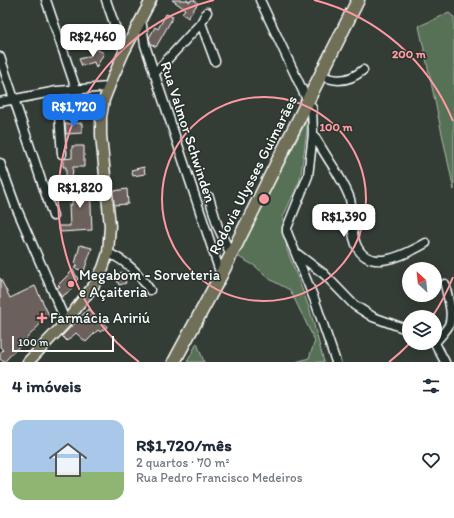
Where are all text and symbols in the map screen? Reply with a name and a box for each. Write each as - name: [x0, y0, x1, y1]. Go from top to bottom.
- pin: R$2,460: [56, 24, 130, 58]
- text: R$2,460: [69, 29, 117, 44]
- text: 200 m: [392, 47, 427, 61]
- street label: Rua Valmor Schwinden: [157, 59, 219, 205]
- street label: Rodovia Ulysses Guimarães: [205, 92, 301, 258]
- pin: R$1,720: [37, 94, 111, 128]
- text: R$1,720: [52, 99, 96, 114]
- text: 100 m: [319, 120, 353, 134]
- pin: R$1,820: [43, 175, 117, 209]
- text: R$1,820: [57, 180, 103, 195]
- centre of rings: [257, 192, 271, 206]
- pin: R$1,390: [307, 204, 381, 238]
- text: R$1,390: [321, 209, 367, 224]
- north arrow: [402, 262, 442, 302]
- map controls: [402, 262, 442, 350]
- place label: Megabom - Sorveteria e Açaiteria: [79, 266, 221, 301]
- marker: Megabom - Sorveteria e Açaiteria: [66, 279, 76, 289]
- place label: Farmácia Aririú: [50, 309, 150, 327]
- button: layers: [402, 310, 442, 350]
- marker: Farmácia Aririú: [37, 313, 47, 323]
- scale bar: [12, 334, 114, 353]
- text: 100 m: [18, 336, 48, 349]
- icon: filters: [420, 375, 442, 397]
- text: 4 imóveis: [12, 376, 81, 396]
- text: R$1,720/mês: [136, 435, 232, 455]
- icon: home: [44, 436, 92, 484]
- icon: heart: [420, 449, 442, 471]
- text: 2 quartos · 70 m²: [136, 455, 230, 470]
- text: Rua Pedro Francisco Medeiros: [136, 470, 302, 485]

